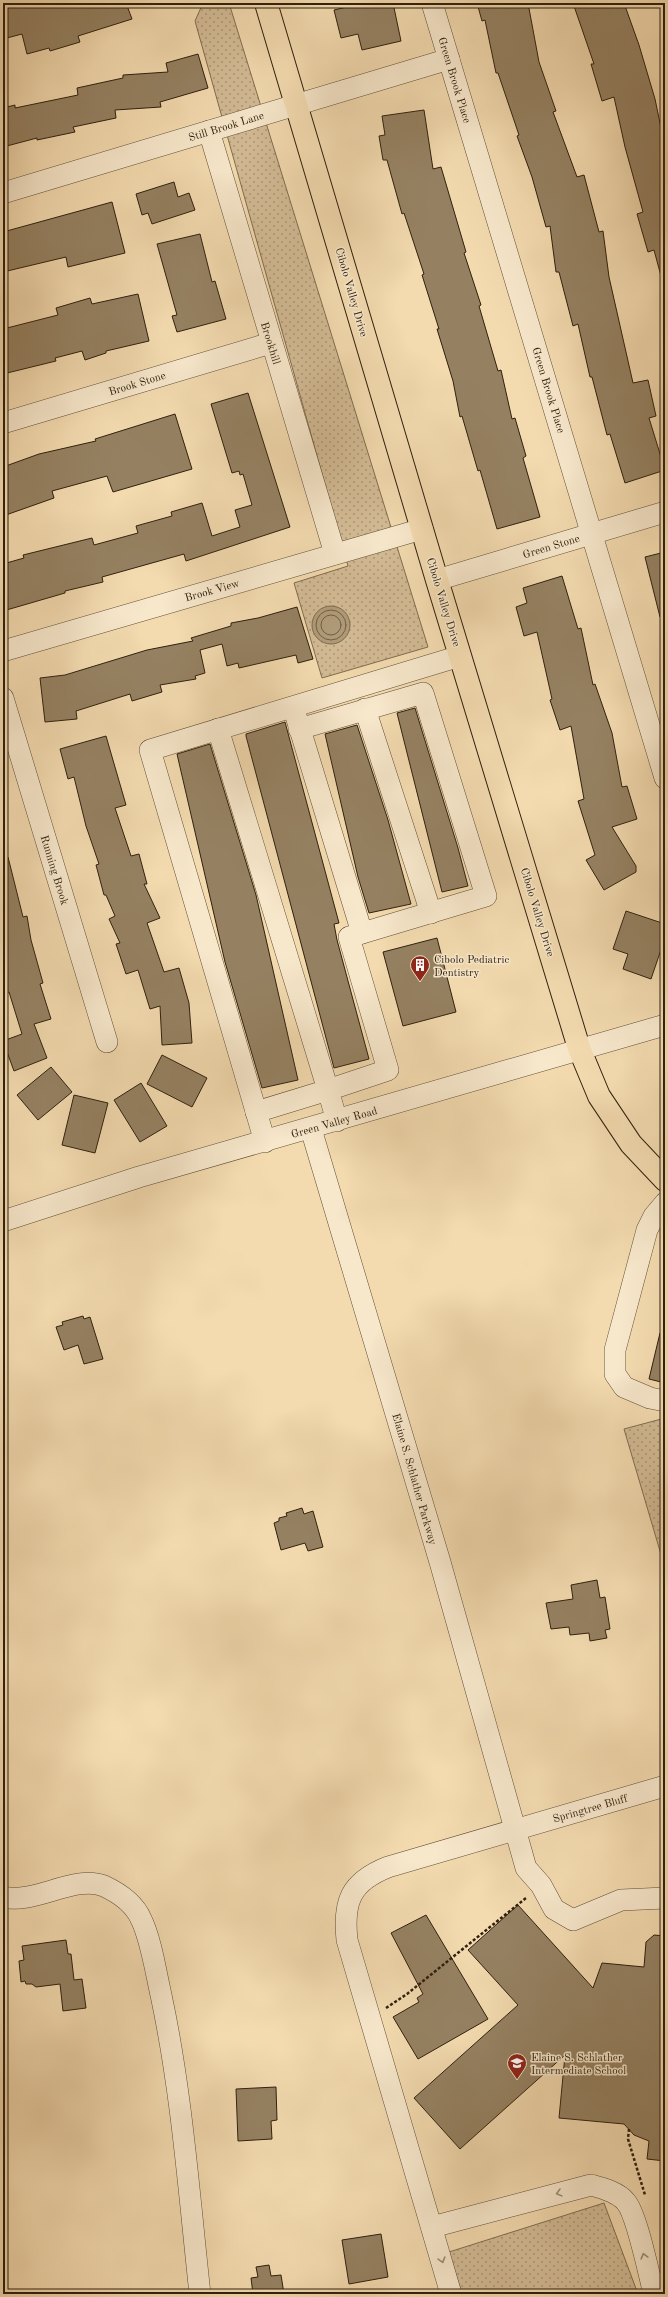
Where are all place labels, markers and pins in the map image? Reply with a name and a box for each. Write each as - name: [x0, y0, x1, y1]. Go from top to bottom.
- building icon: Cibolo Pediatric Dentistry: [409, 954, 431, 982]
- place label: Cibolo Pediatric Dentistry: [434, 955, 509, 979]
- school or university icon: Elaine S. Schlather Intermediate School: [506, 2052, 528, 2080]
- place label: Elaine S. Schlather Intermediate School: [531, 2053, 626, 2077]

